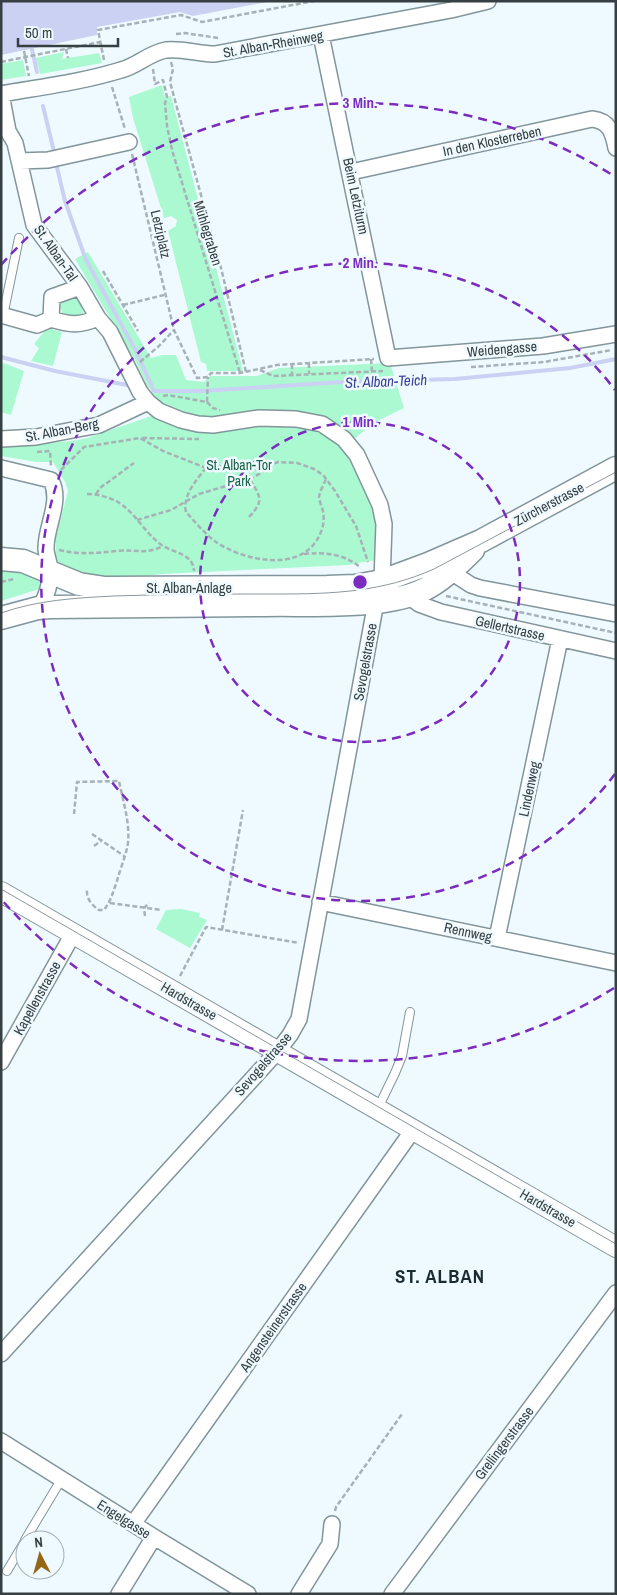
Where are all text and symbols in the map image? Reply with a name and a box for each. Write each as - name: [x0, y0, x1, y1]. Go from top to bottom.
- scale bar: [18, 15, 118, 47]
- text: 50 m: [25, 22, 52, 43]
- street label: St. Alban-Rheinweg: [221, 26, 325, 62]
- text: 3 Min.: [343, 92, 377, 113]
- street label: In den Klosterreben: [441, 122, 543, 160]
- street label: Beim Letziturm: [339, 156, 373, 236]
- street label: Mühlegraben: [190, 198, 226, 268]
- street label: Letziplatz: [147, 208, 175, 260]
- street label: St. Alban-Tal: [30, 221, 82, 285]
- text: 2 Min.: [343, 252, 377, 273]
- street label: Weidengasse: [466, 337, 538, 361]
- water label: St. Alban-Teich: [345, 369, 428, 393]
- text: 1 Min.: [343, 411, 377, 432]
- street label: St. Alban-Berg: [24, 414, 101, 446]
- park label: St. Alban-Tor Park: [206, 456, 272, 490]
- street label: Zürcherstrasse: [511, 478, 587, 530]
- centre of rings: [351, 573, 369, 591]
- street label: St. Alban-Anlage: [146, 579, 232, 597]
- street label: Gellertstrasse: [473, 611, 547, 645]
- street label: Sevogelstrasse: [349, 622, 381, 702]
- street label: Lindenweg: [514, 759, 544, 818]
- street label: Rennweg: [442, 918, 494, 946]
- street label: Kapellenstrasse: [9, 958, 65, 1038]
- street label: Hardstrasse: [158, 978, 220, 1024]
- street label: Sevogelstrasse: [230, 1028, 296, 1100]
- street label: Hardstrasse: [517, 1185, 579, 1231]
- district label: ST. ALBAN: [395, 1263, 485, 1289]
- street label: Angensteinerstrasse: [235, 1279, 311, 1376]
- street label: Grellingerstrasse: [471, 1403, 537, 1483]
- street label: Engelgasse: [94, 1495, 154, 1543]
- north arrow: [15, 1530, 65, 1580]
- text: N: [34, 1533, 44, 1551]

